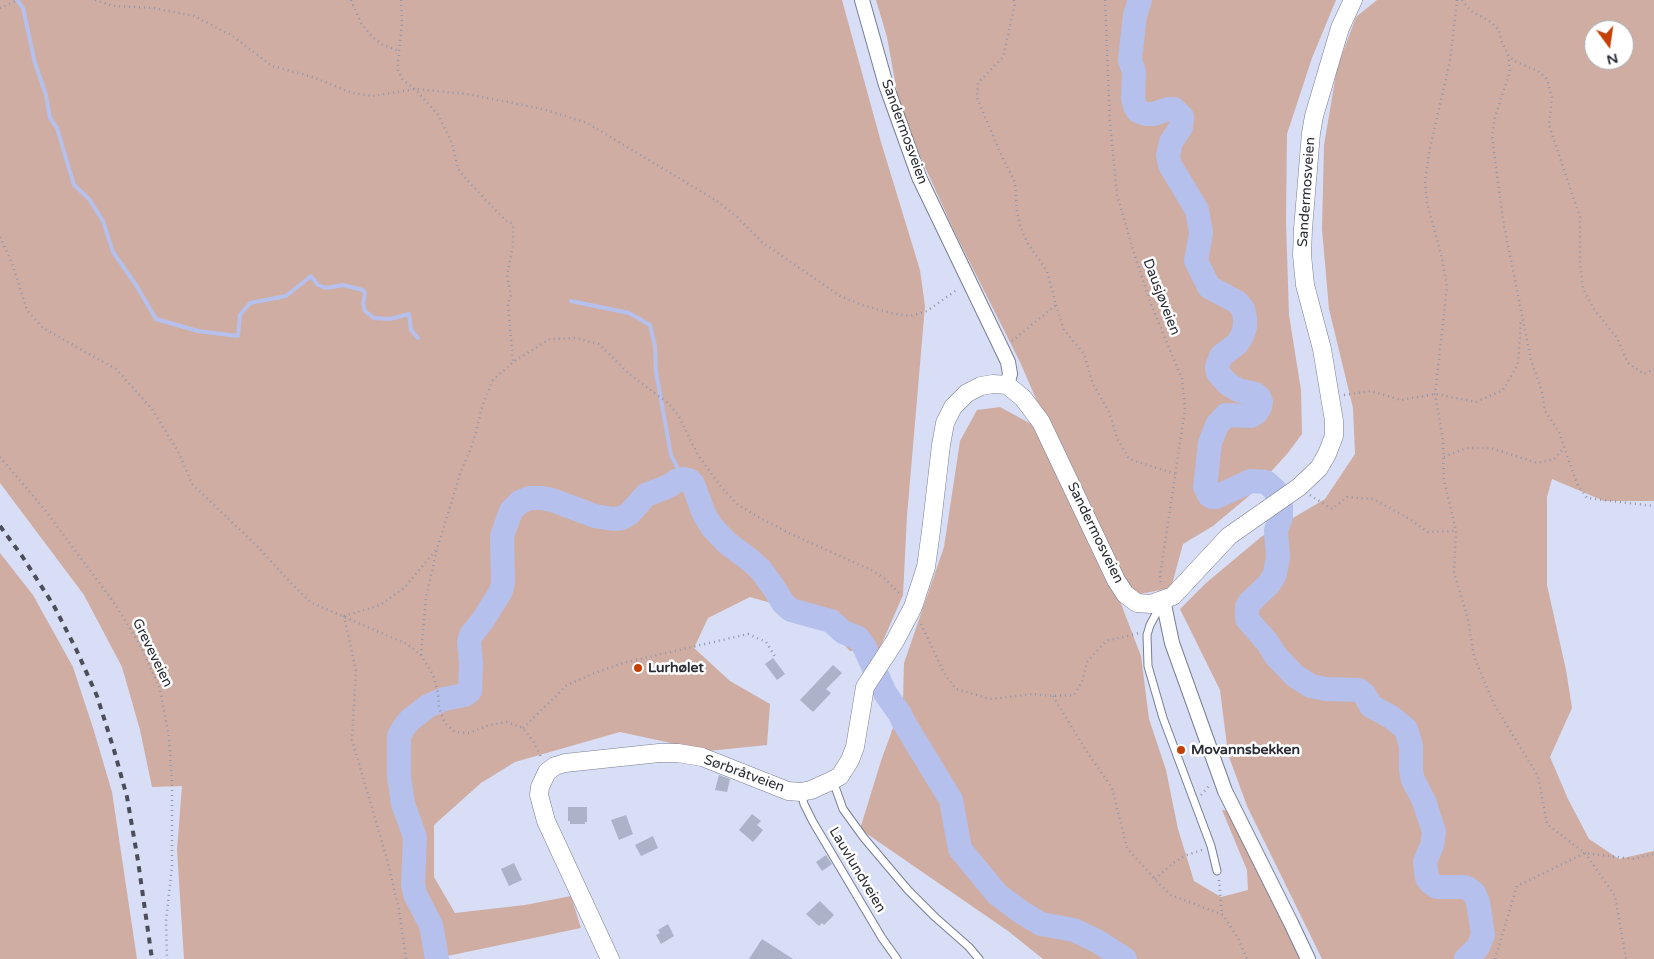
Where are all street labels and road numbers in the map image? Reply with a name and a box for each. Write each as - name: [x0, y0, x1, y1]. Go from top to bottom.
- street label: Sandermosveien: [877, 77, 931, 187]
- street label: Sandermosveien: [1295, 136, 1319, 248]
- street label: Dausjøveien: [1139, 256, 1183, 338]
- street label: Sandermosveien: [1063, 480, 1127, 586]
- street label: Greveveien: [128, 616, 176, 690]
- street label: Sørbråtveien: [701, 752, 787, 796]
- street label: Lauvlundveien: [825, 824, 889, 916]

